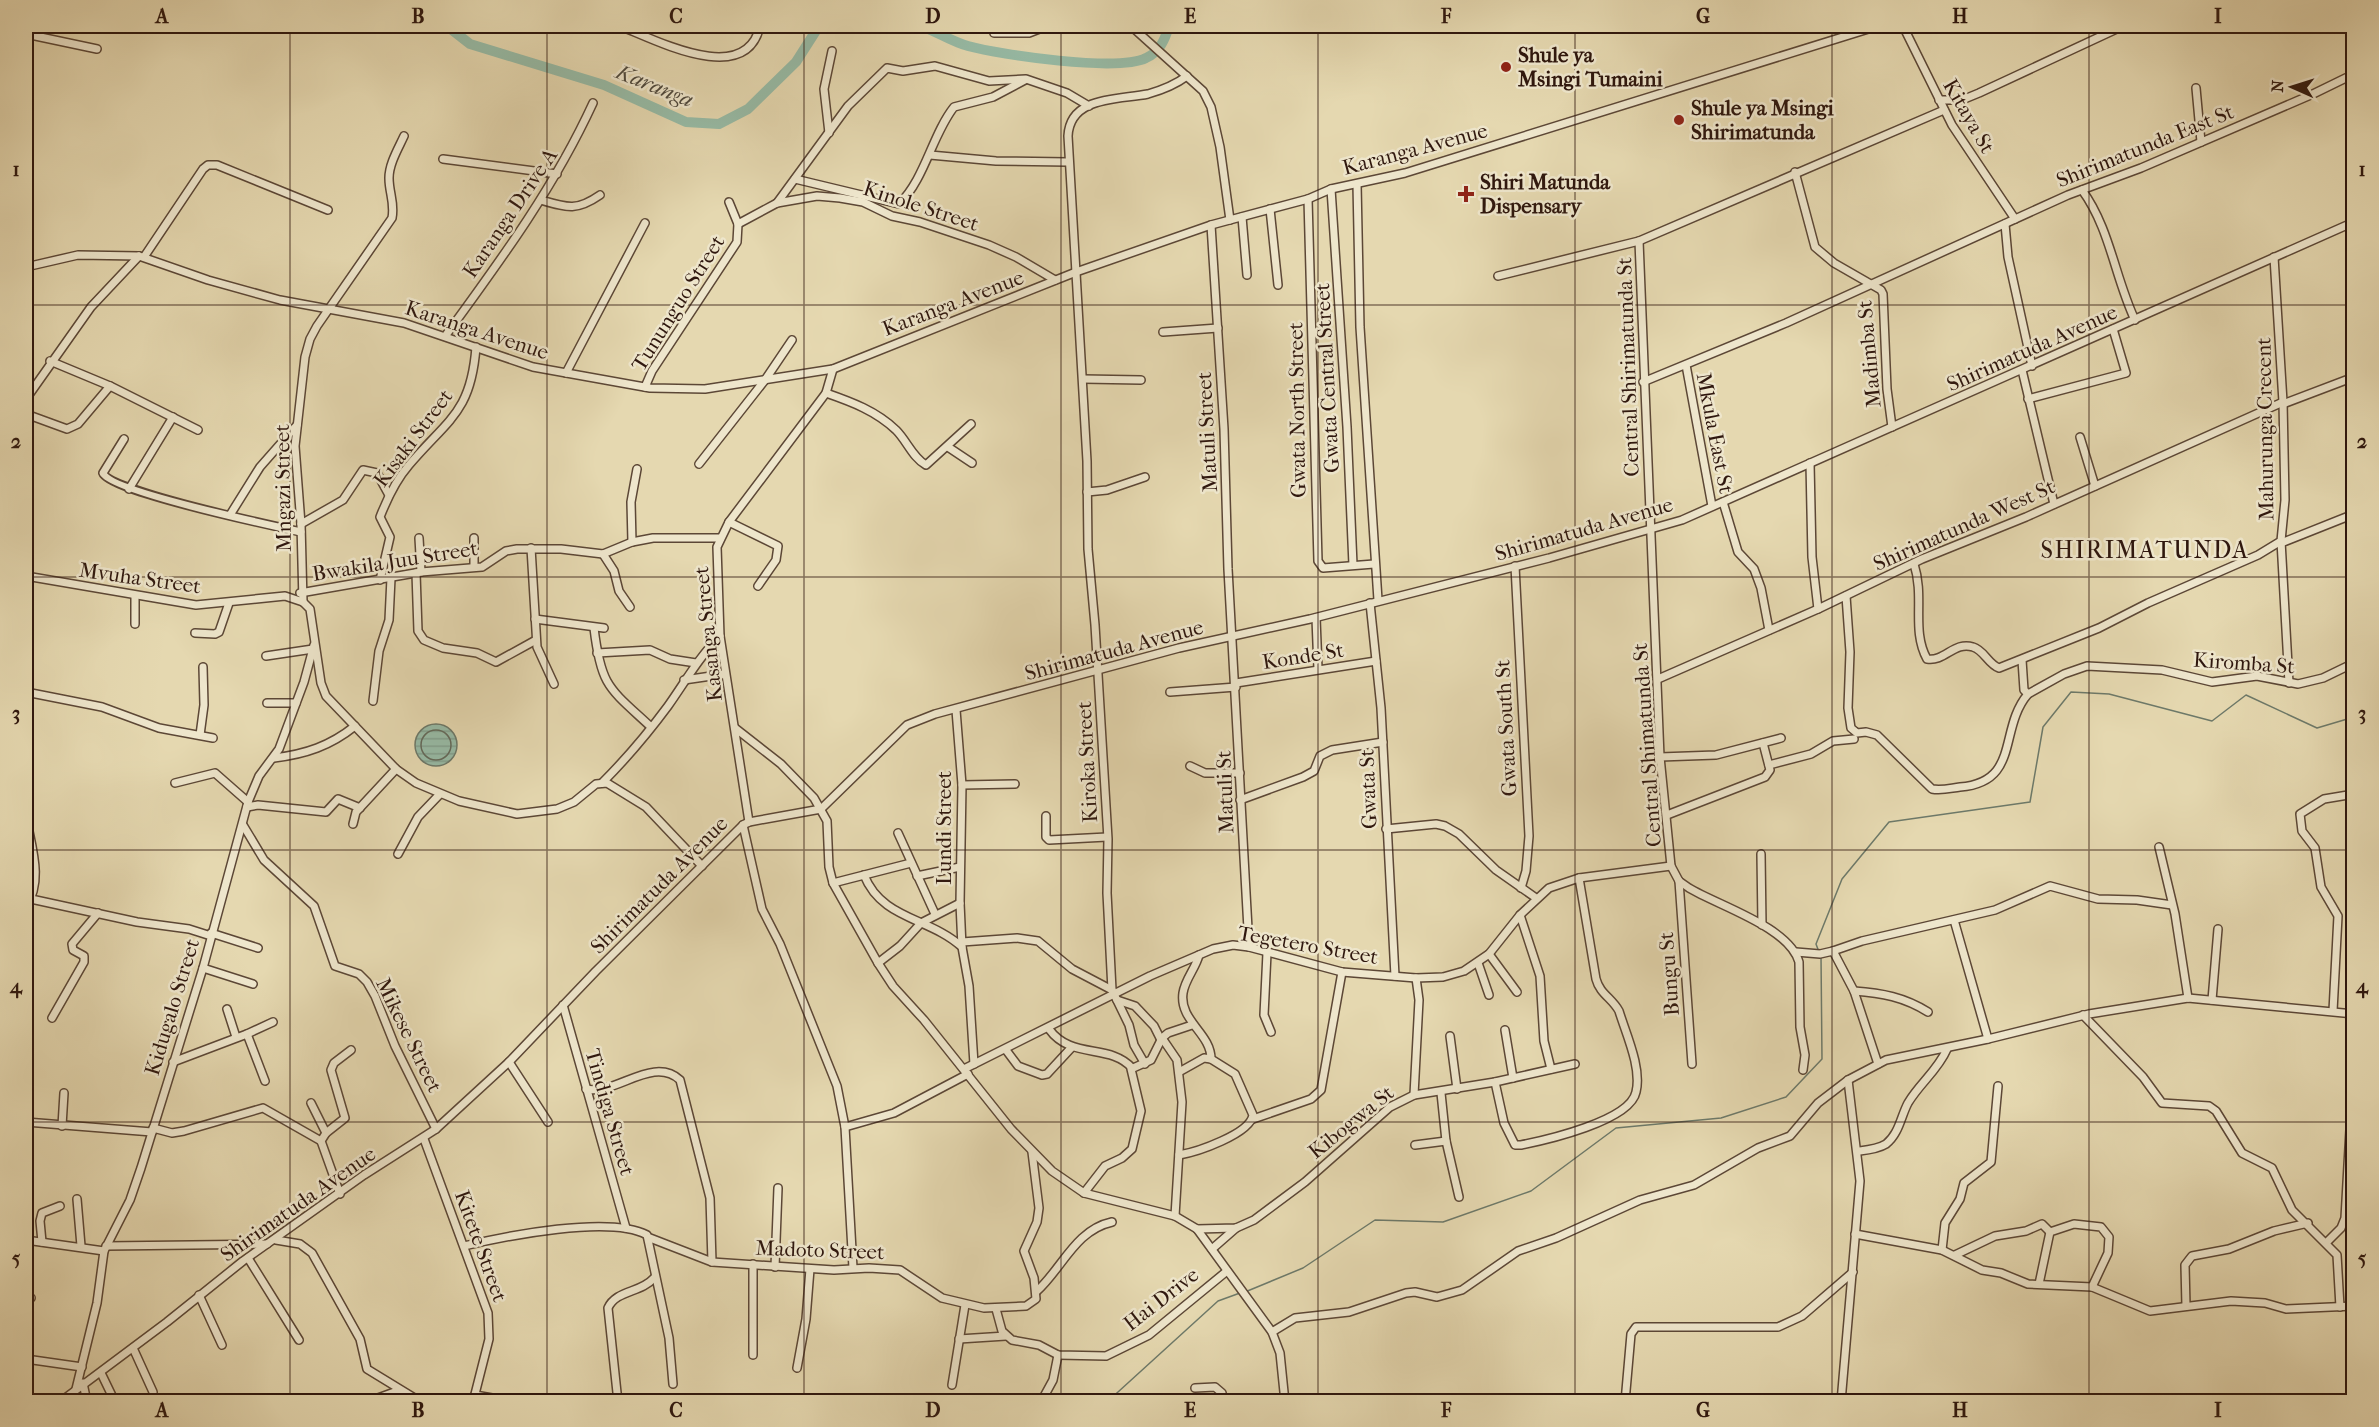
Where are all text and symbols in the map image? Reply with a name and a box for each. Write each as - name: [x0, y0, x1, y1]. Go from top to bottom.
- text: A: [154, 5, 170, 28]
- text: B: [411, 5, 425, 28]
- text: C: [669, 5, 683, 28]
- text: D: [925, 5, 941, 28]
- text: E: [1184, 5, 1196, 28]
- text: F: [1440, 5, 1452, 28]
- text: G: [1696, 5, 1710, 28]
- text: H: [1952, 5, 1968, 28]
- text: I: [2214, 5, 2222, 28]
- place label: Shule ya Msingi Tumaini: [1517, 43, 1664, 91]
- north arrow: [2262, 57, 2322, 117]
- water label: Karanga: [610, 58, 697, 113]
- marker: Shule ya Msingi Tumaini: [1499, 60, 1513, 74]
- street label: Kitaya St: [1938, 75, 2000, 158]
- text: N: [2268, 79, 2287, 93]
- place label: Shule ya Msingi Shirimatunda: [1691, 96, 1835, 144]
- street label: Shirimatunda East St: [2053, 99, 2238, 193]
- marker: Shule ya Msingi Shirimatunda: [1672, 113, 1686, 127]
- street label: Karanga Avenue: [1340, 118, 1490, 180]
- street label: Karanga Drive A: [458, 143, 562, 282]
- text: 1: [12, 158, 20, 181]
- text: 1: [2358, 158, 2366, 181]
- place label: Shiri Matunda Dispensary: [1480, 170, 1611, 218]
- street label: Kinole Street: [860, 176, 982, 236]
- marker: Shiri Matunda Dispensary: [1457, 185, 1475, 203]
- street label: Tununguo Street: [627, 230, 730, 375]
- street label: Central Shirimatunda St: [1612, 256, 1644, 477]
- street label: Karanga Avenue: [879, 265, 1027, 341]
- street label: Gwata Central Street: [1310, 282, 1344, 474]
- street label: Karanga Avenue: [402, 296, 552, 364]
- street label: Madimba St: [1852, 299, 1886, 409]
- street label: Shirimatuda Avenue: [1943, 300, 2121, 396]
- street label: Gwata North Street: [1283, 321, 1311, 498]
- street label: Mahurunga Crecent: [2251, 337, 2279, 521]
- street label: Matuli Street: [1192, 371, 1222, 493]
- street label: Mkula East St: [1692, 371, 1739, 496]
- street label: Kisaki Street: [369, 384, 458, 491]
- street label: Mngazi Street: [270, 423, 296, 552]
- text: 2: [11, 430, 21, 453]
- text: 2: [2357, 430, 2367, 453]
- street label: Shirimatunda West St: [1870, 474, 2059, 576]
- street label: Shirimatuda Avenue: [1492, 492, 1676, 566]
- street label: Bwakila Juu Street: [311, 536, 480, 586]
- district label: SHIRIMATUNDA: [2041, 536, 2249, 564]
- street label: Mvuha Street: [78, 558, 203, 598]
- street label: Kasanga Street: [689, 565, 727, 703]
- street label: Shirimatuda Avenue: [1022, 615, 1206, 685]
- street label: Konde St: [1261, 638, 1346, 674]
- street label: Central Shimatunda St: [1628, 642, 1666, 848]
- street label: Kiromba St: [2192, 647, 2296, 679]
- street label: Gwata South St: [1490, 659, 1522, 797]
- street label: Kiroka Street: [1072, 700, 1102, 823]
- text: 3: [12, 702, 20, 725]
- text: 3: [2358, 702, 2366, 725]
- street label: Gwata St: [1355, 748, 1381, 829]
- street label: Matuli St: [1212, 750, 1238, 834]
- street label: Lundi Street: [932, 770, 956, 885]
- street label: Shirimatuda Avenue: [586, 812, 732, 958]
- street label: Tegetero Street: [1236, 921, 1380, 969]
- street label: Bungu St: [1654, 931, 1684, 1017]
- street label: Kidugalo Street: [140, 935, 204, 1078]
- street label: Mikese Street: [371, 974, 447, 1097]
- text: 4: [9, 975, 23, 999]
- text: 4: [2355, 975, 2369, 999]
- street label: Tindiga Street: [580, 1046, 640, 1178]
- street label: Kibogwa St: [1304, 1080, 1399, 1164]
- street label: Shirimatuda Avenue: [216, 1141, 380, 1267]
- street label: Kitete Street: [450, 1187, 512, 1306]
- street label: Madoto Street: [755, 1236, 885, 1264]
- text: 5: [12, 1247, 21, 1270]
- text: 5: [2358, 1247, 2367, 1270]
- street label: Hai Drive: [1119, 1262, 1203, 1336]
- text: A: [154, 1399, 170, 1422]
- text: B: [411, 1399, 425, 1422]
- text: C: [669, 1399, 683, 1422]
- text: D: [925, 1399, 941, 1422]
- text: E: [1184, 1399, 1196, 1422]
- text: F: [1440, 1399, 1452, 1422]
- text: G: [1696, 1399, 1710, 1422]
- text: H: [1952, 1399, 1968, 1422]
- text: I: [2214, 1399, 2222, 1422]

